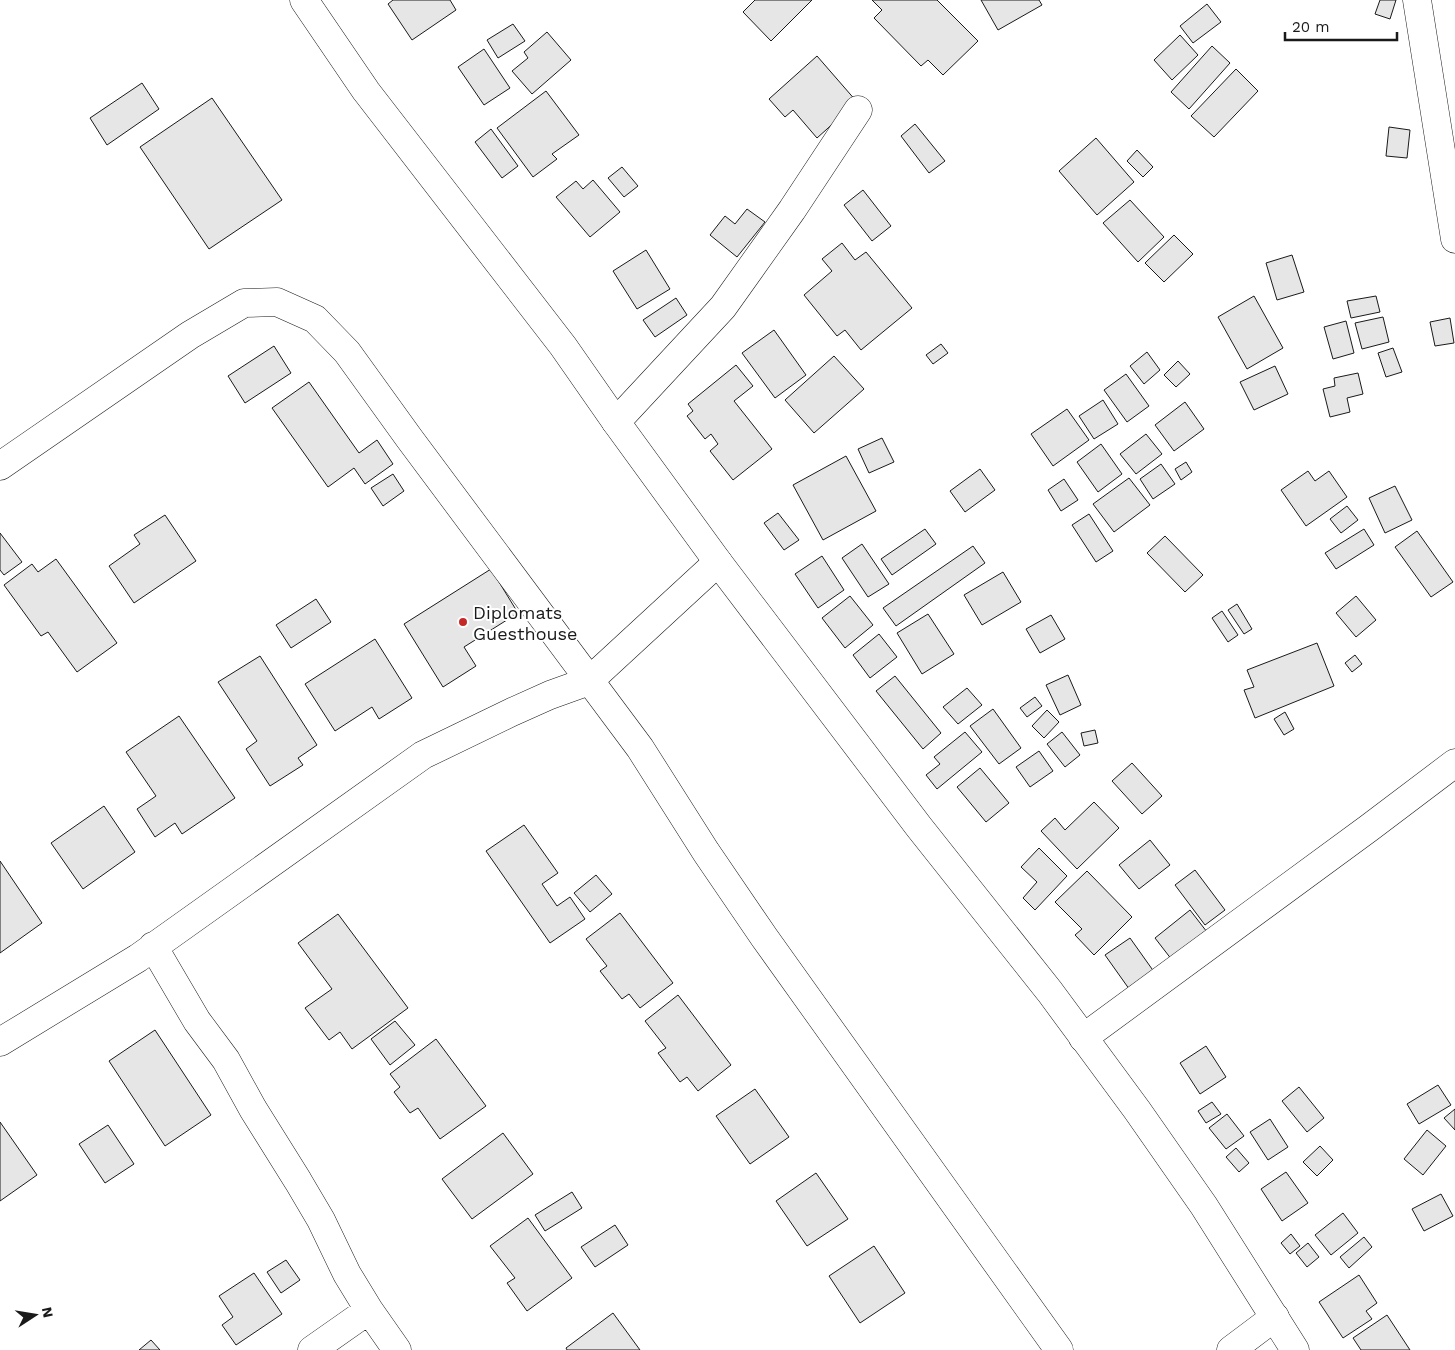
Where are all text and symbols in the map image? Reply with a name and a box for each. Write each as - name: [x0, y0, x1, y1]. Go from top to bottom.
- scale bar: [1285, 10, 1398, 42]
- text: 20 m: [1292, 18, 1330, 36]
- place label: Diplomats Guesthouse: [473, 602, 577, 644]
- marker: Diplomats Guesthouse: [457, 616, 469, 628]
- north arrow: [10, 1290, 60, 1340]
- text: N: [39, 1306, 57, 1319]

